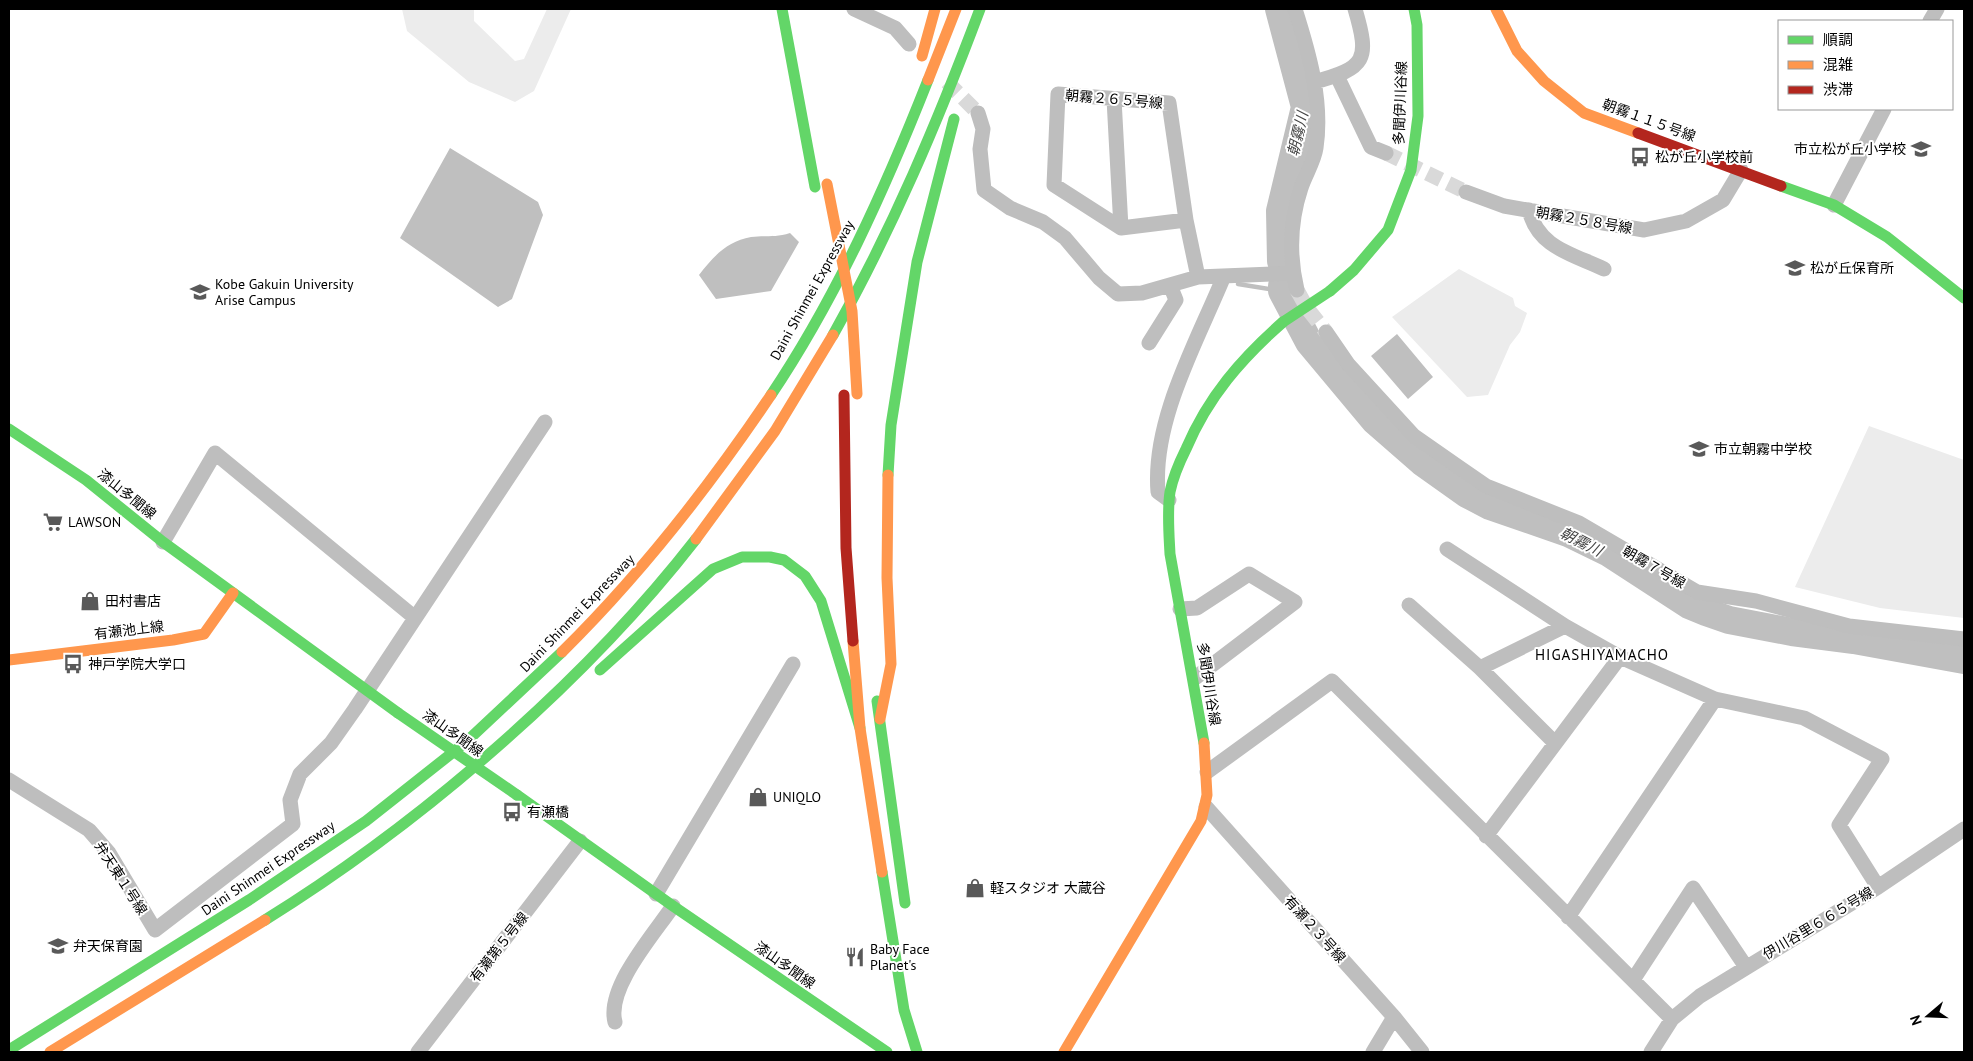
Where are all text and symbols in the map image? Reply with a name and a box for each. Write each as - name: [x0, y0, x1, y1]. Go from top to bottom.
- legend: [1778, 20, 1953, 110]
- text: 順調: [1823, 30, 1853, 49]
- text: 混雑: [1823, 55, 1853, 74]
- street label: 多聞伊川谷線: [1390, 61, 1410, 145]
- text: 渋滞: [1823, 80, 1853, 99]
- street label: 朝霧２６５号線: [1064, 86, 1164, 112]
- street label: 朝霧１１５号線: [1600, 95, 1698, 145]
- water label: 朝霧川: [1283, 108, 1312, 158]
- school or university icon: 市立松が丘小学校: [1910, 138, 1932, 160]
- place label: 市立松が丘小学校: [1794, 140, 1906, 158]
- bus stop icon: 松が丘小学校前: [1629, 146, 1651, 168]
- place label: 松が丘小学校前: [1655, 148, 1753, 166]
- street label: 朝霧２５８号線: [1534, 203, 1634, 237]
- street label: Daini Shinmei Expressway: [766, 216, 858, 363]
- school or university icon: 松が丘保育所: [1784, 257, 1806, 279]
- place label: 松が丘保育所: [1810, 259, 1894, 277]
- place label: Kobe Gakuin University Arise Campus: [215, 275, 354, 309]
- school or university icon: Kobe Gakuin University Arise Campus: [189, 281, 211, 303]
- school or university icon: 市立朝霧中学校: [1688, 438, 1710, 460]
- place label: 市立朝霧中学校: [1714, 440, 1812, 458]
- street label: 漆山多聞線: [94, 465, 160, 523]
- supermarket icon: LAWSON: [42, 511, 64, 533]
- place label: LAWSON: [68, 513, 121, 531]
- water label: 朝霧川: [1557, 523, 1607, 561]
- street label: 朝霧７号線: [1619, 542, 1689, 592]
- street label: Daini Shinmei Expressway: [516, 550, 638, 676]
- shop icon: 田村書店: [79, 590, 101, 612]
- place label: 田村書店: [105, 592, 161, 610]
- street label: 有瀬池上線: [93, 617, 165, 643]
- street label: 多聞伊川谷線: [1194, 641, 1224, 727]
- district label: HIGASHIYAMACHO: [1535, 645, 1669, 664]
- bus stop icon: 神戸学院大学口: [62, 653, 84, 675]
- place label: 神戸学院大学口: [88, 655, 186, 673]
- street label: 漆山多聞線: [419, 706, 487, 760]
- shop icon: UNIQLO: [747, 786, 769, 808]
- place label: UNIQLO: [773, 788, 821, 806]
- bus stop icon: 有瀬橋: [501, 801, 523, 823]
- place label: 有瀬橋: [527, 803, 569, 821]
- street label: Daini Shinmei Expressway: [198, 816, 339, 919]
- street label: 弁天東１号線: [91, 838, 151, 918]
- shop icon: 軽スタジオ 大蔵谷: [964, 877, 986, 899]
- place label: 軽スタジオ 大蔵谷: [990, 879, 1106, 897]
- street label: 伊川谷里６６５号線: [1759, 883, 1877, 963]
- street label: 有瀬２３号線: [1280, 892, 1350, 966]
- street label: 有瀬第５号線: [466, 908, 532, 986]
- school or university icon: 弁天保育園: [47, 935, 69, 957]
- place label: 弁天保育園: [73, 937, 143, 955]
- street label: 漆山多聞線: [751, 938, 819, 992]
- place label: Baby Face Planet's: [870, 940, 930, 974]
- restaurant icon: Baby Face Planet's: [844, 946, 866, 968]
- north arrow: [1903, 991, 1953, 1041]
- text: N: [1906, 1013, 1926, 1028]

